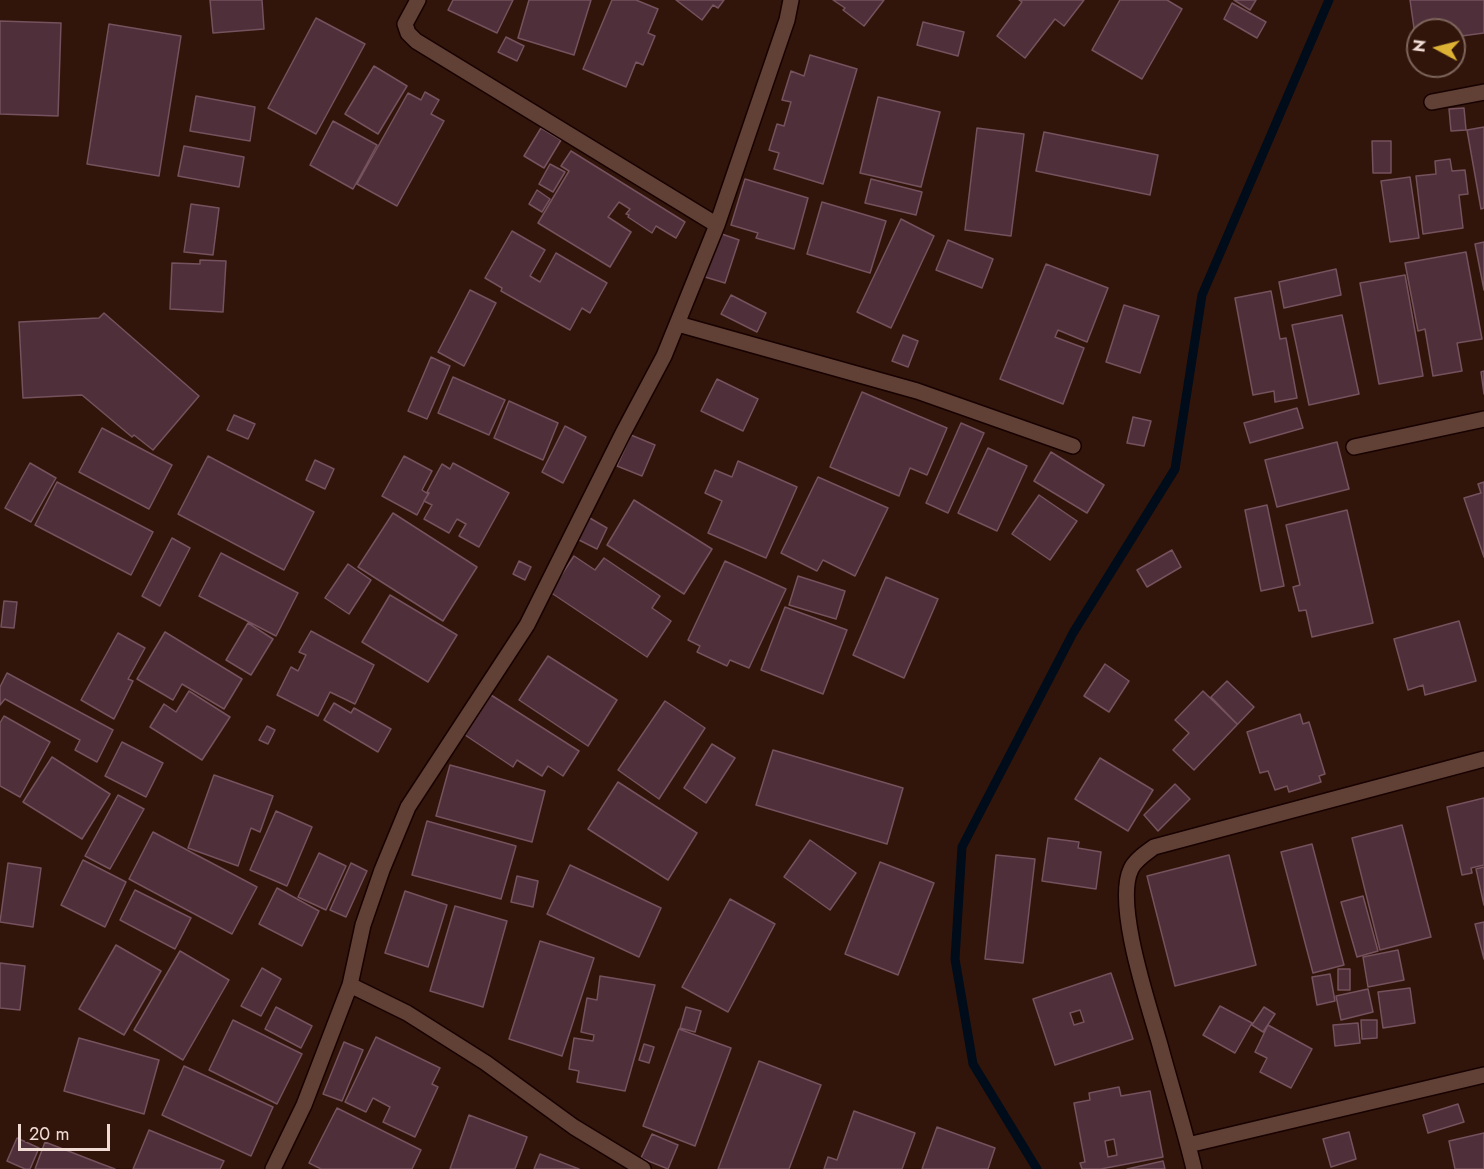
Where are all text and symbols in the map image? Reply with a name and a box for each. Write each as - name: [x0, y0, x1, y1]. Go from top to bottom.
- north arrow: [1406, 18, 1466, 78]
- text: N: [1407, 38, 1432, 54]
- scale bar: [21, 1112, 112, 1150]
- text: 20 m: [29, 1121, 69, 1147]

